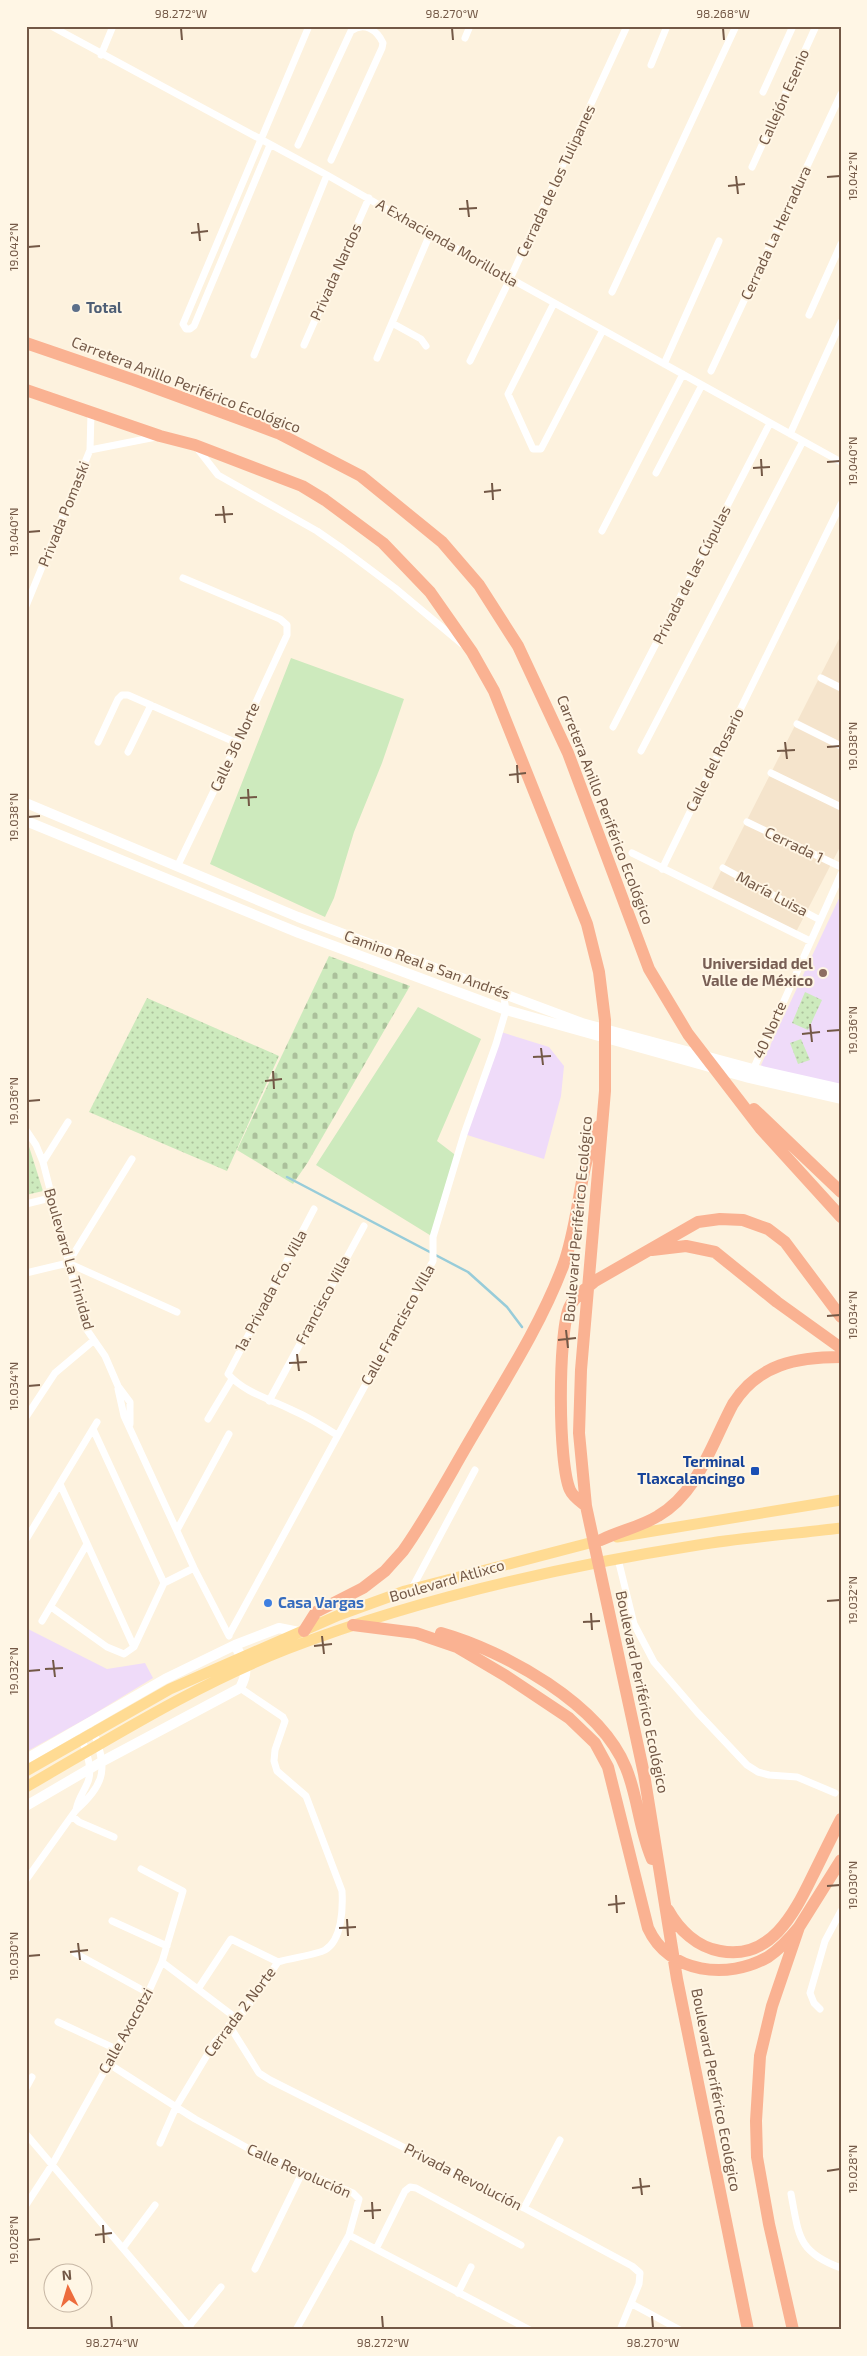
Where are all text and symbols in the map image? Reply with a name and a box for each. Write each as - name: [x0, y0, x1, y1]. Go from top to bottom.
- text: 98.272°W: [155, 6, 207, 20]
- text: 98.270°W: [426, 6, 478, 20]
- text: 98.268°W: [696, 6, 750, 20]
- street label: Callejón Esenio: [754, 46, 813, 148]
- street label: Cerrada de los Tulipanes: [512, 102, 598, 260]
- text: 19.042°N: [845, 152, 859, 200]
- street label: Cerrada La Herradura: [736, 163, 814, 303]
- street label: A Exhacienda Morillotla: [373, 194, 522, 290]
- street label: Privada Nardos: [306, 220, 365, 323]
- text: 19.042°N: [6, 223, 20, 271]
- place label: Total: [86, 298, 122, 316]
- marker: Total: [70, 302, 82, 314]
- street label: Carretera Anillo Periférico Ecológico: [69, 332, 304, 436]
- text: 19.040°N: [845, 436, 859, 486]
- street label: Privada Pomaski: [34, 458, 92, 569]
- street label: Privada de las Cúpulas: [648, 502, 734, 647]
- text: 19.040°N: [6, 507, 20, 557]
- street label: Carretera Anillo Periférico Ecológico: [554, 692, 658, 927]
- street label: Calle 36 Norte: [206, 699, 263, 794]
- street label: Calle del Rosario: [681, 705, 747, 814]
- text: 19.038°N: [845, 722, 859, 770]
- text: 19.038°N: [6, 793, 20, 841]
- street label: Cerrada 1: [762, 822, 827, 866]
- street label: María Luisa: [734, 867, 811, 920]
- street label: Camino Real a San Andrés: [342, 926, 513, 1002]
- place label: Universidad del Valle de México: [702, 954, 813, 989]
- marker: Universidad del Valle de México: [817, 967, 829, 979]
- street label: 40 Norte: [749, 998, 790, 1061]
- text: 19.036°N: [845, 1006, 859, 1054]
- text: 19.036°N: [6, 1077, 20, 1125]
- street label: Boulevard Periférico Ecológico: [559, 1115, 595, 1323]
- street label: Boulevard La Trinidad: [41, 1186, 99, 1332]
- street label: 1a. Privada Fco. Villa: [230, 1226, 310, 1355]
- street label: Francisco Villa: [291, 1252, 353, 1347]
- street label: Calle Francisco Villa: [356, 1261, 438, 1388]
- text: 19.034°N: [845, 1291, 859, 1339]
- text: 19.034°N: [6, 1362, 20, 1410]
- place label: Terminal Tlaxcalancingo: [637, 1452, 745, 1487]
- marker: Terminal Tlaxcalancingo: [749, 1465, 761, 1477]
- street label: Boulevard Atlixco: [387, 1555, 506, 1605]
- text: 19.032°N: [845, 1576, 859, 1624]
- street label: Boulevard Periférico Ecológico: [613, 1589, 673, 1795]
- place label: Casa Vargas: [278, 1593, 364, 1611]
- marker: Casa Vargas: [262, 1597, 274, 1609]
- text: 19.032°N: [6, 1647, 20, 1695]
- text: 19.030°N: [845, 1861, 859, 1909]
- text: 19.030°N: [6, 1932, 20, 1980]
- street label: Cerrada 2 Norte: [200, 1963, 279, 2060]
- street label: Calle Axocotzi: [94, 1985, 156, 2076]
- street label: Boulevard Periférico Ecológico: [688, 1987, 746, 2193]
- street label: Calle Revolución: [245, 2139, 354, 2201]
- street label: Privada Revolución: [402, 2139, 525, 2214]
- text: 19.028°N: [845, 2145, 859, 2193]
- text: 19.028°N: [6, 2216, 20, 2264]
- north arrow: [42, 2264, 92, 2314]
- text: N: [61, 2266, 73, 2283]
- text: 98.274°W: [86, 2335, 138, 2349]
- text: 98.272°W: [357, 2335, 409, 2349]
- text: 98.270°W: [627, 2335, 679, 2349]

